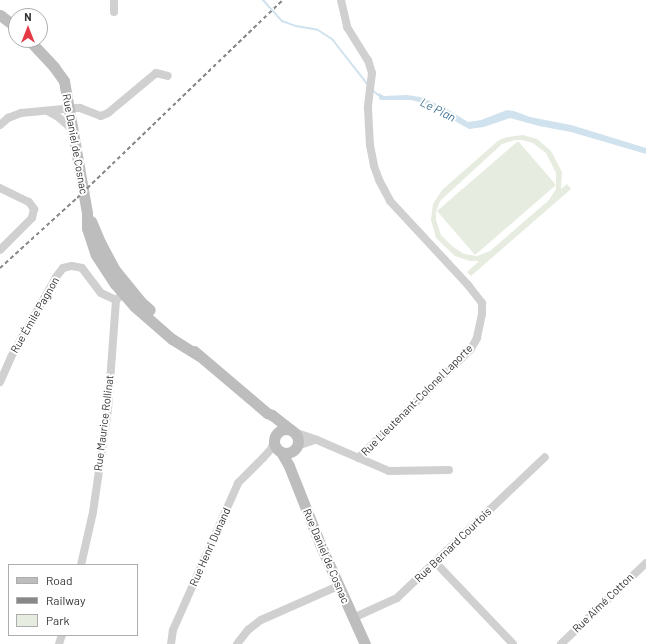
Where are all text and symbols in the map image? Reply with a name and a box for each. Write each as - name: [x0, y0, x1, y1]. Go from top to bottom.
- north arrow: [8, 8, 48, 48]
- text: N: [24, 10, 32, 23]
- street label: Rue Daniel de Cosnac: [60, 93, 90, 195]
- water label: Le Pian: [418, 95, 458, 125]
- street label: Rue Émile Pagnon: [8, 275, 62, 355]
- street label: Rue Lieutenant-Colonel Laporte: [359, 342, 475, 458]
- street label: Rue Maurice Rollinat: [92, 374, 116, 472]
- street label: Rue Bernard Courtois: [412, 505, 494, 585]
- street label: Rue Henri Dunand: [187, 506, 233, 588]
- street label: Rue Daniel de Cosnac: [300, 507, 352, 605]
- legend: [8, 564, 138, 636]
- street label: Rue Aimé Cotton: [570, 571, 636, 635]
- text: Road: [46, 573, 73, 587]
- text: Railway: [46, 593, 85, 607]
- text: Park: [46, 613, 70, 627]

